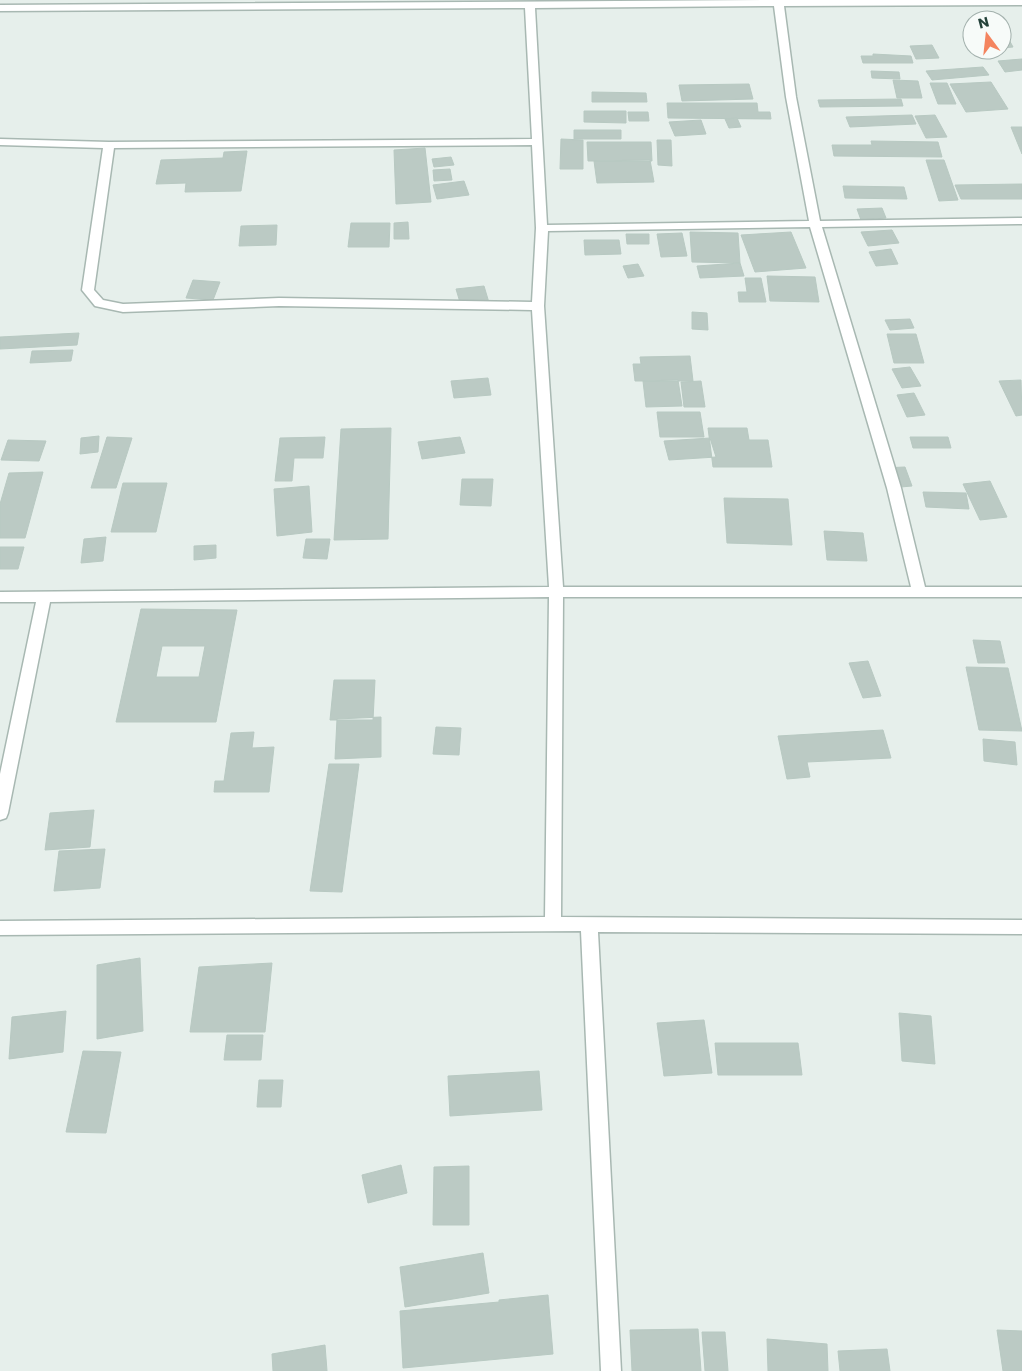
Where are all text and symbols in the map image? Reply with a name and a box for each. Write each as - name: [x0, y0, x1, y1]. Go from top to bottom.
- north arrow: [962, 10, 1012, 60]
- text: N: [976, 11, 991, 33]

